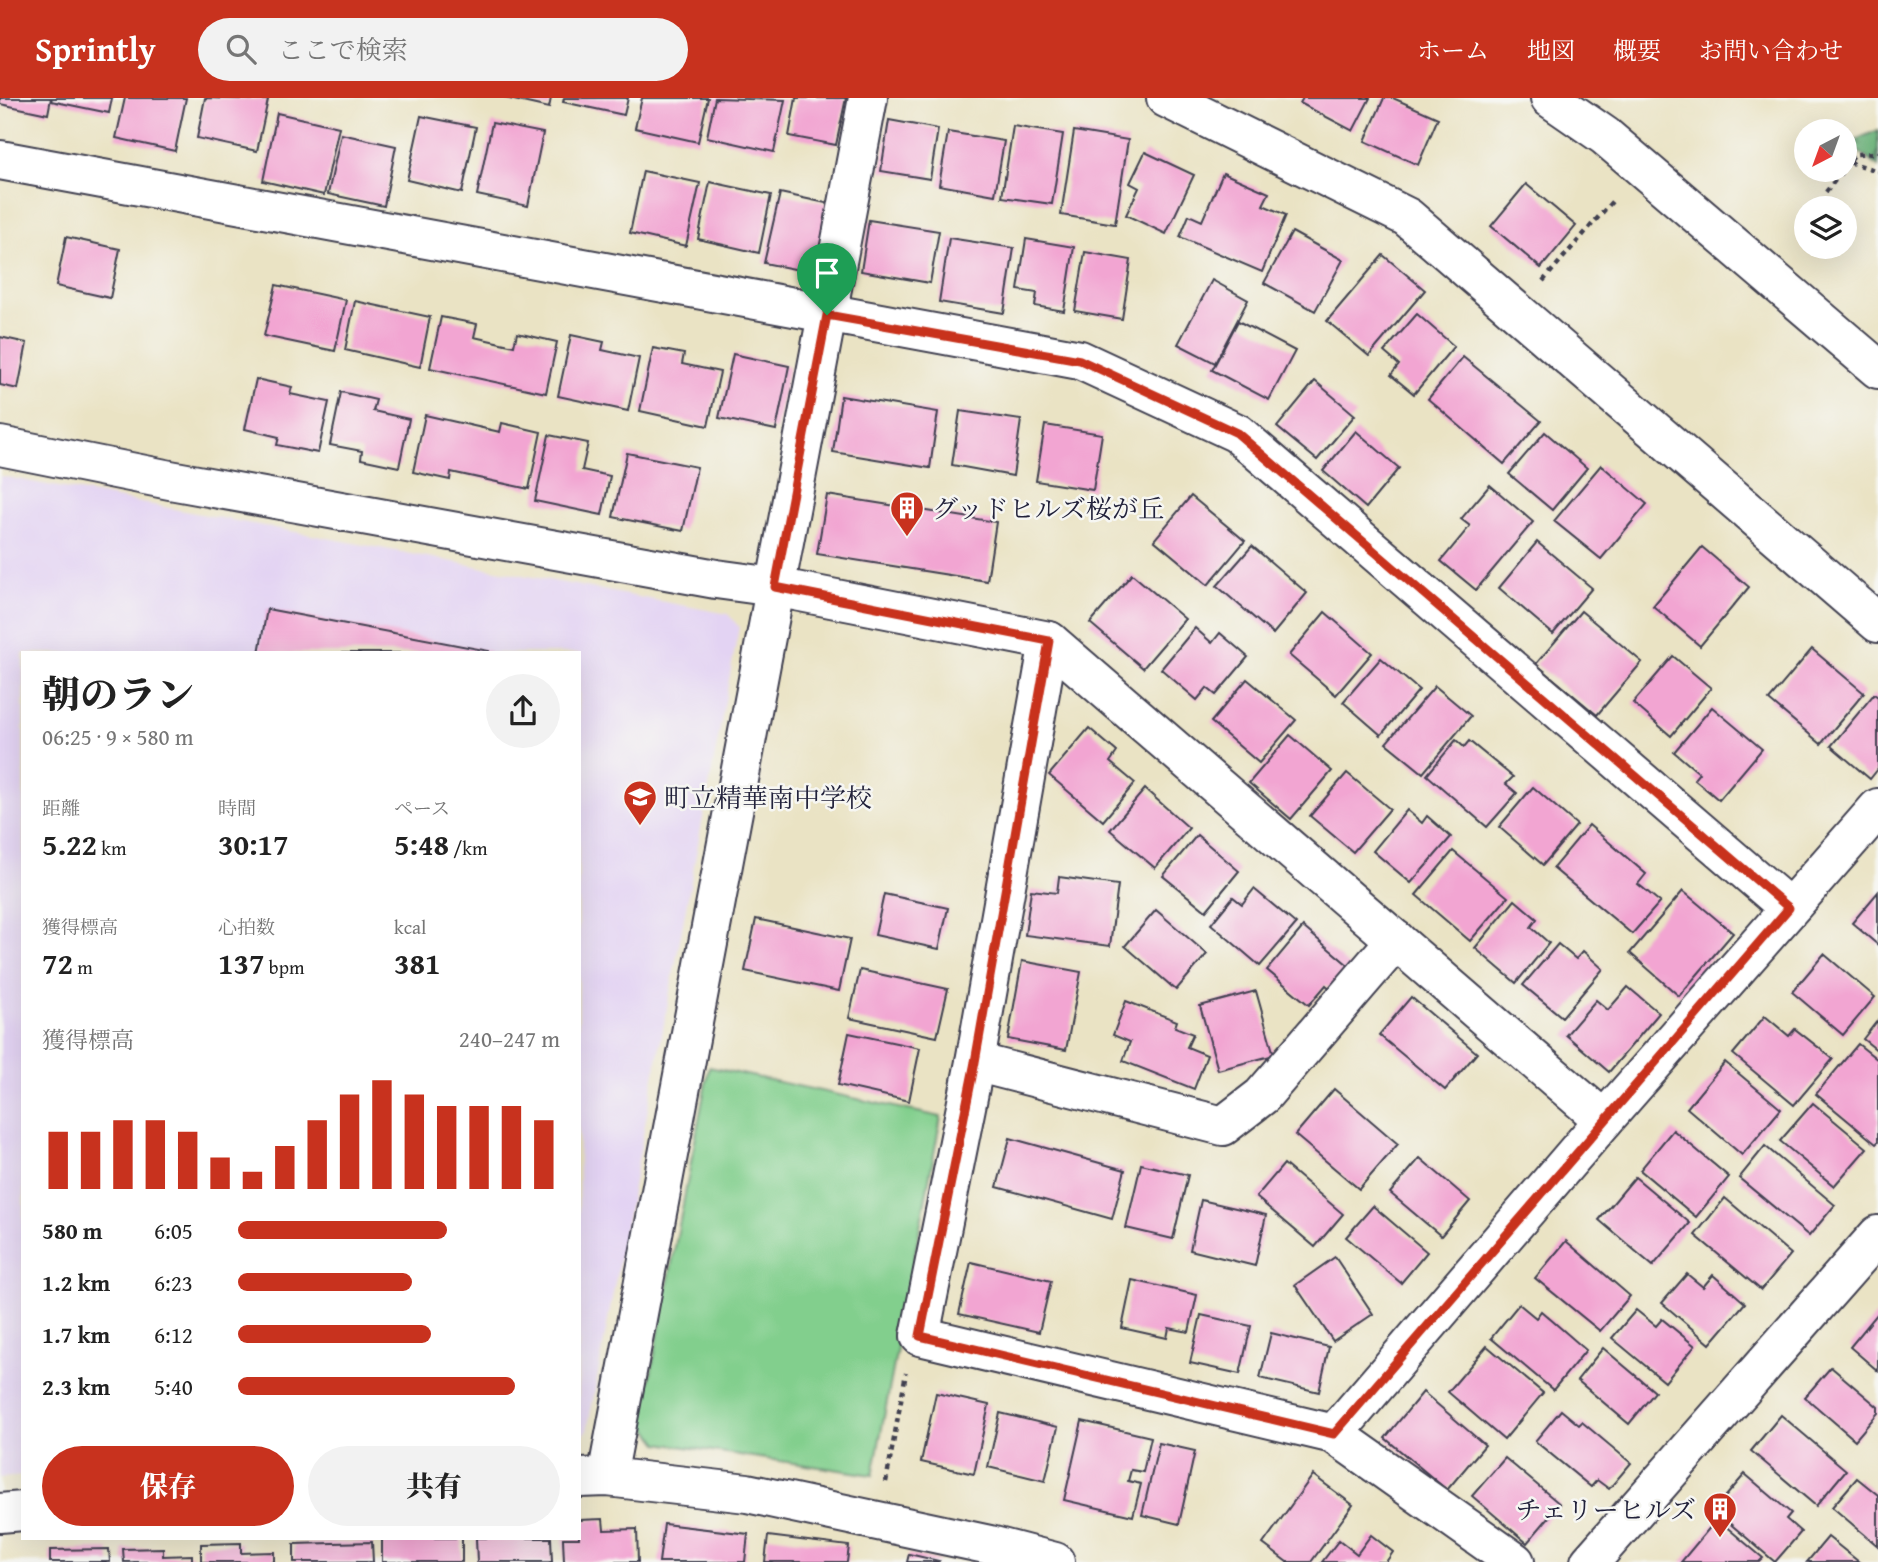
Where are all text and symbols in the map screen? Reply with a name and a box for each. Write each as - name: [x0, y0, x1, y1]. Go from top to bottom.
- search box: [198, 18, 688, 81]
- text: Sprintly: [35, 25, 156, 73]
- icon: search: [222, 30, 260, 68]
- text: ここで検索: [278, 30, 408, 69]
- text: ホーム: [1417, 33, 1489, 68]
- text: 地図: [1527, 33, 1575, 68]
- text: 概要: [1613, 33, 1661, 68]
- text: お問い合わせ: [1699, 33, 1843, 68]
- north arrow: [1794, 119, 1857, 182]
- map controls: [1794, 119, 1857, 259]
- button: layers: [1794, 196, 1857, 259]
- pin: [797, 243, 857, 315]
- icon: arrive: [808, 254, 846, 292]
- building icon: グッドヒルズ桜が丘: [888, 489, 926, 538]
- place label: グッドヒルズ桜が丘: [932, 489, 1164, 528]
- text: 朝のラン: [42, 666, 194, 722]
- button: share: [486, 674, 560, 748]
- text: 06:25 · 9 × 580 m: [42, 720, 194, 753]
- school or university icon: 町立精華南中学校: [621, 778, 659, 827]
- place label: 町立精華南中学校: [664, 778, 872, 817]
- text: 距離: [42, 794, 80, 822]
- text: 時間: [218, 794, 256, 822]
- text: ペース: [394, 794, 450, 822]
- text: 5.22: [42, 822, 97, 866]
- text: 30:17: [218, 822, 289, 866]
- text: 5:48: [394, 822, 449, 866]
- text: km: [97, 834, 126, 862]
- text: /km: [449, 834, 487, 862]
- text: 獲得標高: [42, 913, 118, 941]
- text: 心拍数: [218, 913, 275, 941]
- text: kcal: [394, 913, 426, 941]
- text: 72: [42, 941, 73, 985]
- text: 137: [218, 941, 265, 985]
- text: 381: [394, 941, 441, 985]
- text: m: [73, 953, 93, 981]
- text: bpm: [265, 953, 304, 981]
- text: 240–247 m: [459, 1022, 560, 1055]
- text: 獲得標高: [42, 1023, 134, 1056]
- text: 580 m: [42, 1214, 103, 1247]
- text: 6:05: [154, 1214, 193, 1247]
- text: 1.2 km: [42, 1266, 110, 1299]
- text: 6:23: [154, 1266, 193, 1299]
- text: 1.7 km: [42, 1318, 110, 1351]
- text: 6:12: [154, 1318, 193, 1351]
- text: 2.3 km: [42, 1370, 110, 1403]
- text: 5:40: [154, 1370, 193, 1403]
- button: 保存: [42, 1446, 294, 1526]
- button: 共有: [308, 1446, 560, 1526]
- place label: チェリーヒルズ: [1516, 1490, 1696, 1529]
- building icon: チェリーヒルズ: [1701, 1490, 1739, 1539]

